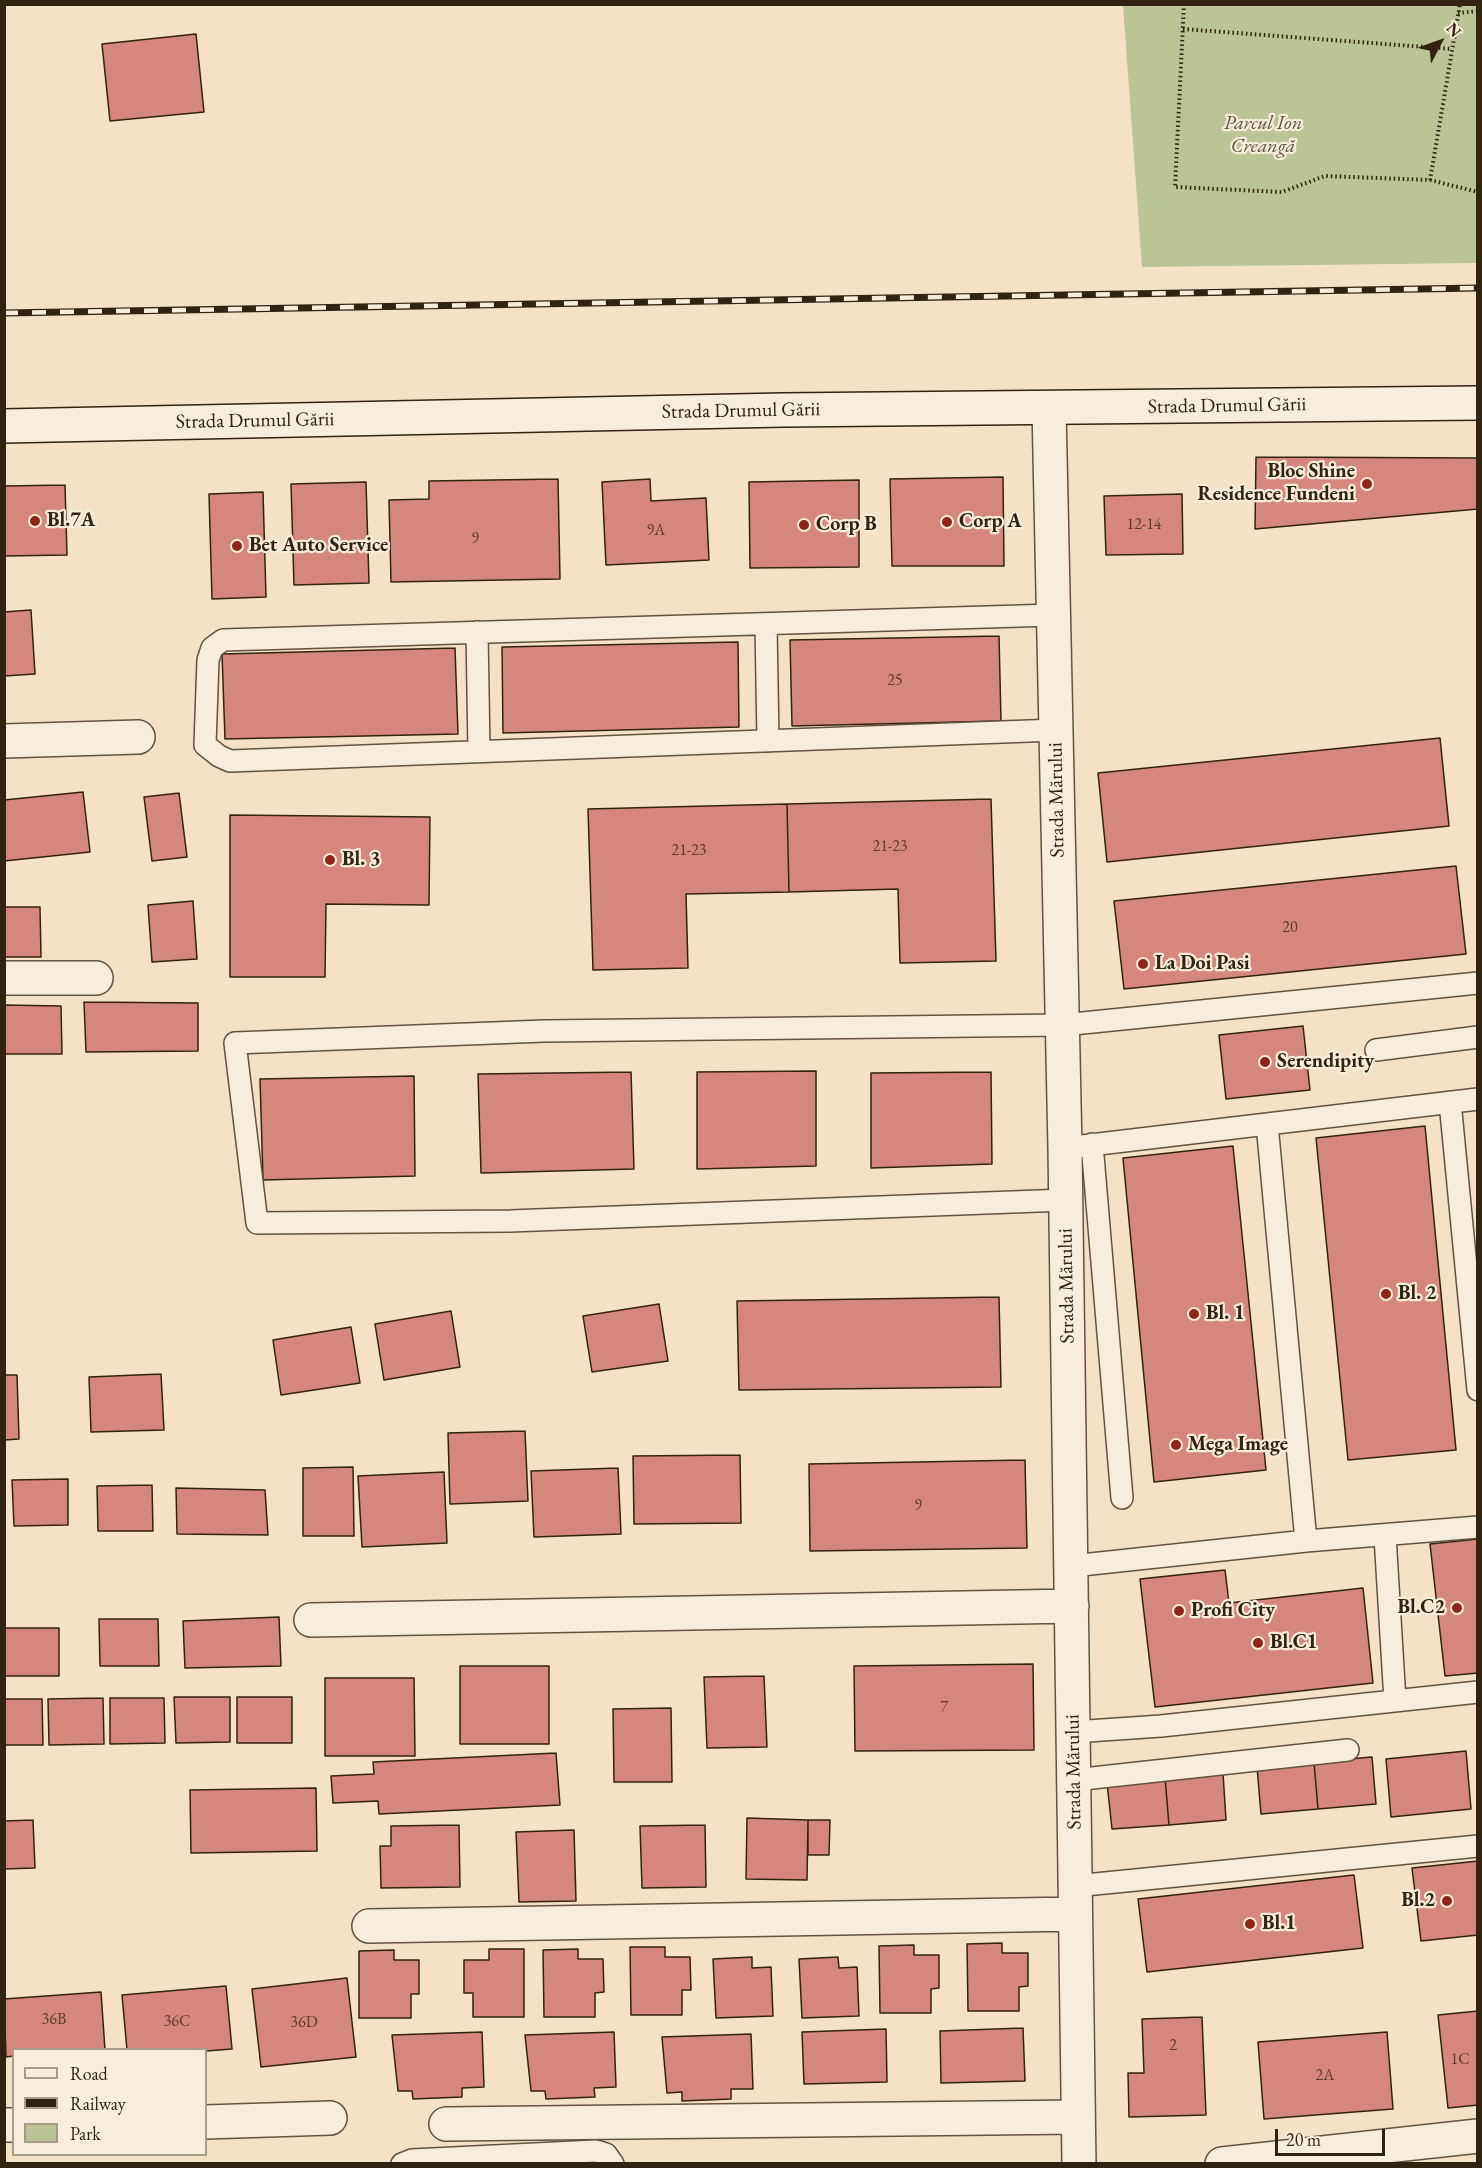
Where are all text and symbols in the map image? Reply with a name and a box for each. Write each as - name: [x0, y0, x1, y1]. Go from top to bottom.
- north arrow: [1410, 12, 1470, 72]
- text: N: [1442, 18, 1466, 42]
- park label: Parcul Ion Creangă: [1224, 112, 1302, 159]
- street label: Strada Drumul Gării: [1148, 393, 1306, 419]
- street label: Strada Drumul Gării: [662, 398, 820, 424]
- street label: Strada Drumul Gării: [176, 408, 334, 434]
- place label: Bloc Shine Residence Fundeni: [1198, 460, 1355, 507]
- marker: Bloc Shine Residence Fundeni: [1360, 477, 1374, 491]
- place label: Bl.7A: [47, 509, 95, 533]
- place label: Corp A: [959, 510, 1022, 534]
- place label: Corp B: [816, 513, 877, 537]
- marker: Bl.7A: [28, 514, 42, 528]
- marker: Corp A: [940, 515, 954, 529]
- house number: 12-14: [1126, 515, 1162, 535]
- marker: Corp B: [797, 518, 811, 532]
- house number: 9A: [647, 521, 665, 541]
- house number: 9: [471, 529, 479, 549]
- place label: Bet Auto Service: [249, 534, 388, 558]
- marker: Bet Auto Service: [230, 539, 244, 553]
- house number: 25: [887, 671, 903, 691]
- street label: Strada Mărului: [1044, 742, 1070, 858]
- house number: 21-23: [872, 837, 908, 857]
- house number: 21-23: [671, 841, 707, 861]
- place label: Bl. 3: [342, 848, 380, 872]
- marker: Bl. 3: [323, 853, 337, 867]
- house number: 20: [1282, 918, 1298, 938]
- place label: La Doi Pasi: [1155, 952, 1250, 976]
- marker: La Doi Pasi: [1136, 957, 1150, 971]
- place label: Serendipity: [1277, 1050, 1374, 1074]
- marker: Serendipity: [1258, 1055, 1272, 1069]
- street label: Strada Mărului: [1054, 1228, 1080, 1344]
- place label: Bl. 2: [1398, 1282, 1436, 1306]
- marker: Bl. 2: [1379, 1287, 1393, 1301]
- place label: Bl. 1: [1206, 1302, 1244, 1326]
- marker: Bl. 1: [1187, 1307, 1201, 1321]
- place label: Mega Image: [1188, 1433, 1288, 1457]
- marker: Mega Image: [1169, 1438, 1183, 1452]
- house number: 9: [914, 1496, 922, 1516]
- place label: Bl.C2: [1398, 1596, 1445, 1620]
- place label: Profi City: [1191, 1599, 1275, 1623]
- marker: Bl.C2: [1450, 1601, 1464, 1615]
- marker: Profi City: [1172, 1604, 1186, 1618]
- place label: Bl.C1: [1270, 1631, 1317, 1655]
- marker: Bl.C1: [1251, 1636, 1265, 1650]
- house number: 7: [940, 1698, 948, 1718]
- street label: Strada Mărului: [1061, 1714, 1087, 1830]
- place label: Bl.2: [1401, 1889, 1435, 1913]
- marker: Bl.2: [1440, 1894, 1454, 1908]
- place label: Bl.1: [1262, 1912, 1296, 1936]
- marker: Bl.1: [1243, 1917, 1257, 1931]
- house number: 36B: [42, 2010, 66, 2030]
- house number: 36C: [164, 2012, 190, 2032]
- house number: 36D: [290, 2013, 318, 2033]
- house number: 2: [1169, 2036, 1177, 2056]
- legend: [12, 2048, 207, 2156]
- house number: 1C: [1450, 2050, 1470, 2070]
- text: Road: [70, 2062, 108, 2085]
- house number: 2A: [1316, 2066, 1334, 2086]
- text: Railway: [70, 2092, 126, 2115]
- scale bar: [1278, 2117, 1388, 2155]
- text: Park: [70, 2122, 101, 2145]
- text: 20 m: [1286, 2128, 1321, 2151]

